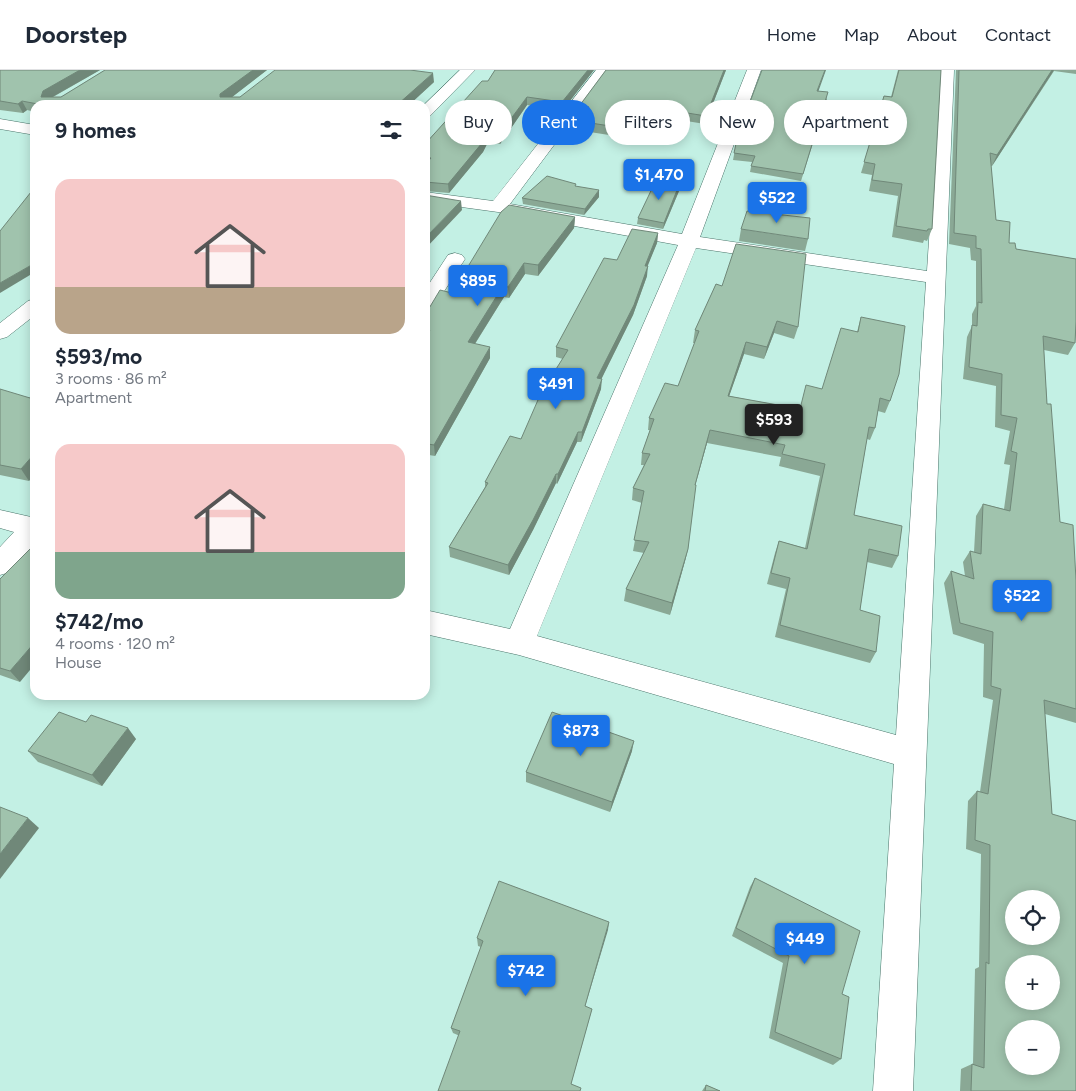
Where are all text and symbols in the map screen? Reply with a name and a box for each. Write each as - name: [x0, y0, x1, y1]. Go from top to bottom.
- text: Doorstep: [25, 20, 127, 49]
- text: Home: [767, 24, 816, 46]
- text: Map: [844, 24, 879, 46]
- text: About: [907, 24, 957, 46]
- text: Contact: [985, 24, 1051, 46]
- chip: Buy: [445, 100, 512, 145]
- chip: Rent: [522, 100, 595, 145]
- chip: Filters: [605, 100, 690, 145]
- chip: New: [700, 100, 774, 145]
- chip: Apartment: [784, 100, 907, 145]
- icon: filters: [377, 116, 405, 144]
- text: 9 homes: [55, 118, 136, 143]
- pin: $1,470: [618, 158, 700, 201]
- text: $1,470: [634, 165, 684, 184]
- pin: $522: [747, 182, 807, 224]
- text: $522: [759, 188, 795, 207]
- icon: home: [185, 211, 275, 301]
- pin: $895: [448, 264, 508, 307]
- text: $895: [459, 271, 497, 290]
- text: $593/mo: [55, 344, 142, 369]
- pin: $491: [526, 368, 586, 410]
- text: 3 rooms · 86 m²: [55, 369, 167, 388]
- text: $491: [538, 374, 574, 393]
- text: Apartment: [55, 388, 132, 407]
- pin: $593: [744, 404, 804, 446]
- text: $593: [756, 410, 792, 429]
- icon: home: [185, 476, 275, 566]
- pin: $522: [992, 580, 1052, 622]
- text: $522: [1004, 586, 1040, 605]
- text: $742/mo: [55, 609, 143, 634]
- text: 4 rooms · 120 m²: [55, 634, 175, 653]
- text: House: [55, 653, 101, 672]
- pin: $873: [551, 714, 611, 757]
- text: $873: [563, 721, 599, 740]
- map controls: [1005, 890, 1060, 1075]
- button: locate: [1005, 890, 1060, 945]
- pin: $449: [775, 922, 835, 965]
- text: $449: [786, 929, 824, 948]
- pin: $742: [496, 954, 556, 997]
- button: +: [1005, 955, 1060, 1010]
- text: $742: [507, 961, 545, 980]
- button: −: [1005, 1020, 1060, 1075]

